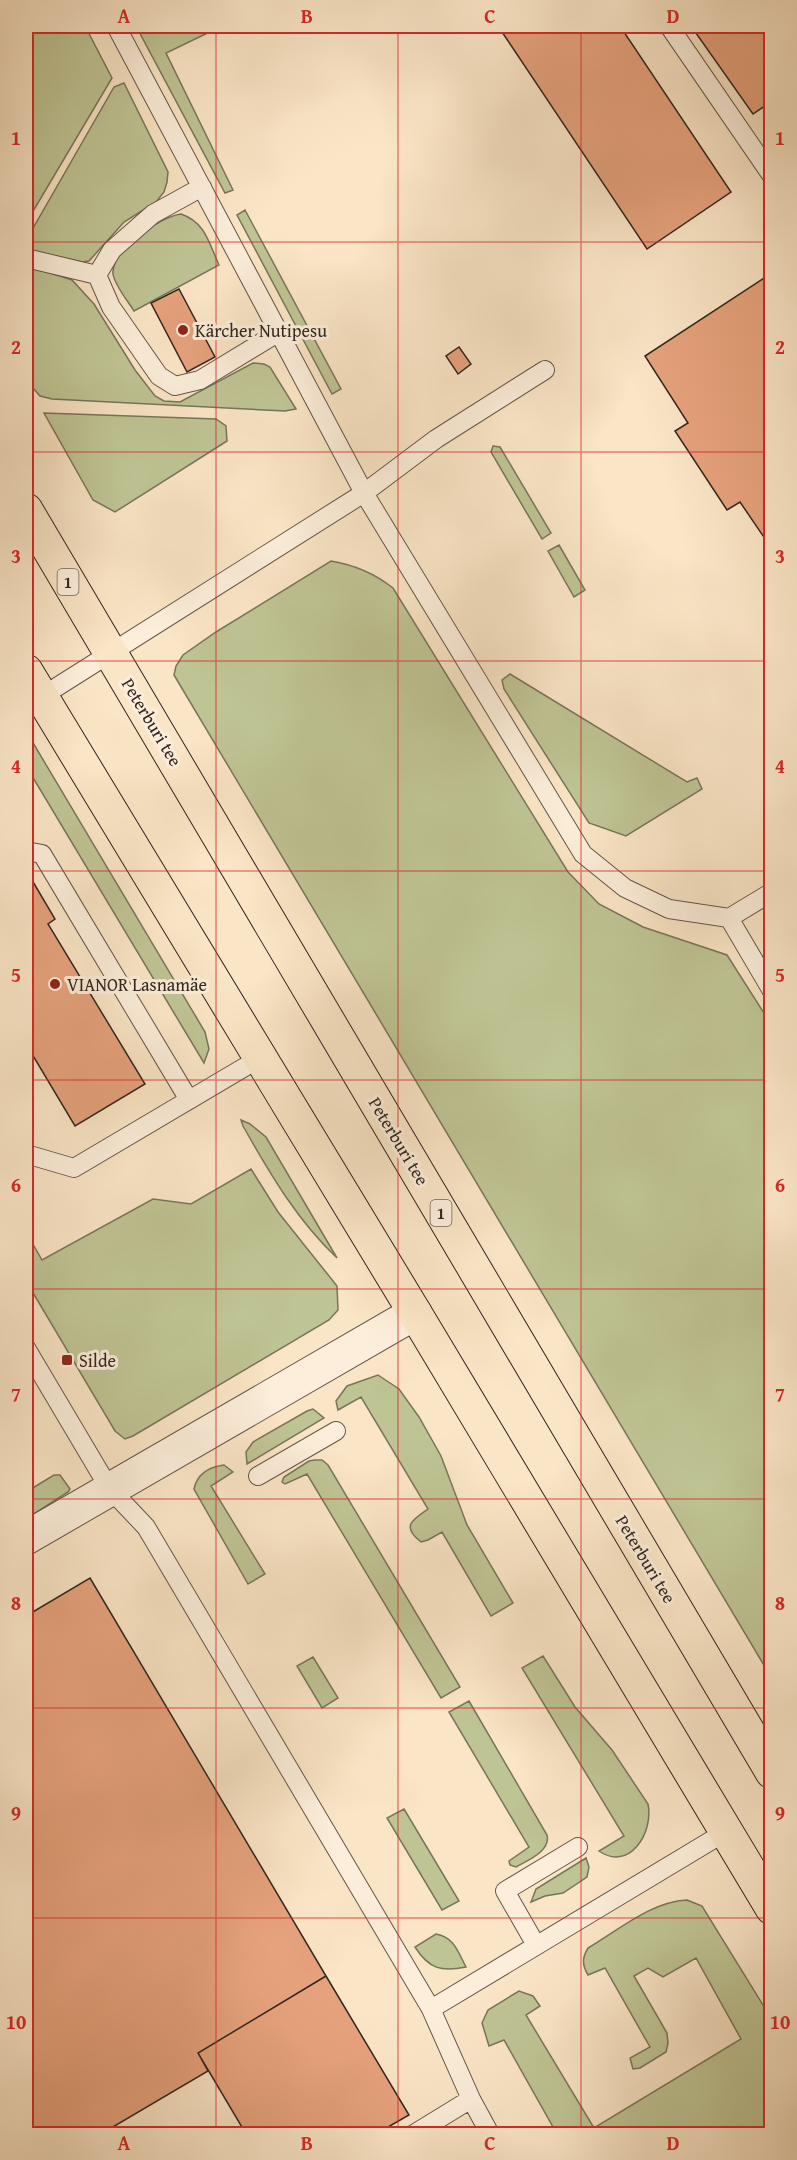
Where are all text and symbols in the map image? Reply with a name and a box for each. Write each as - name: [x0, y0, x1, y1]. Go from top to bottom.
- text: A: [118, 1, 131, 30]
- text: B: [301, 1, 313, 30]
- text: C: [484, 1, 496, 30]
- text: D: [666, 1, 680, 30]
- text: 1: [11, 123, 21, 152]
- text: 1: [775, 123, 785, 152]
- place label: Kärcher Nutipesu: [195, 317, 327, 344]
- marker: Kärcher Nutipesu: [176, 323, 190, 337]
- text: 2: [11, 332, 21, 361]
- text: 2: [775, 332, 785, 361]
- text: 3: [11, 541, 21, 570]
- text: 3: [775, 541, 785, 570]
- road number: 1: [58, 569, 78, 595]
- street label: Peterburi tee: [115, 673, 189, 771]
- text: 4: [11, 751, 21, 780]
- text: 4: [775, 751, 785, 780]
- text: 5: [11, 960, 21, 989]
- text: 5: [775, 960, 785, 989]
- place label: VIANOR Lasnamäe: [67, 971, 207, 998]
- marker: VIANOR Lasnamäe: [48, 977, 62, 991]
- street label: Peterburi tee: [362, 1092, 436, 1190]
- text: 6: [11, 1170, 21, 1199]
- text: 6: [775, 1170, 785, 1199]
- road number: 1: [430, 1200, 452, 1226]
- place label: Silde: [79, 1347, 116, 1374]
- marker: Silde: [60, 1353, 74, 1367]
- text: 7: [11, 1379, 21, 1408]
- text: 7: [775, 1379, 785, 1408]
- street label: Peterburi tee: [609, 1510, 683, 1608]
- text: 8: [11, 1588, 21, 1617]
- text: 8: [775, 1588, 785, 1617]
- text: 9: [11, 1798, 21, 1827]
- text: 9: [775, 1798, 785, 1827]
- text: 10: [6, 2007, 26, 2036]
- text: 10: [770, 2007, 790, 2036]
- text: A: [118, 2128, 131, 2157]
- text: B: [301, 2128, 313, 2157]
- text: C: [484, 2128, 496, 2157]
- text: D: [666, 2128, 680, 2157]

